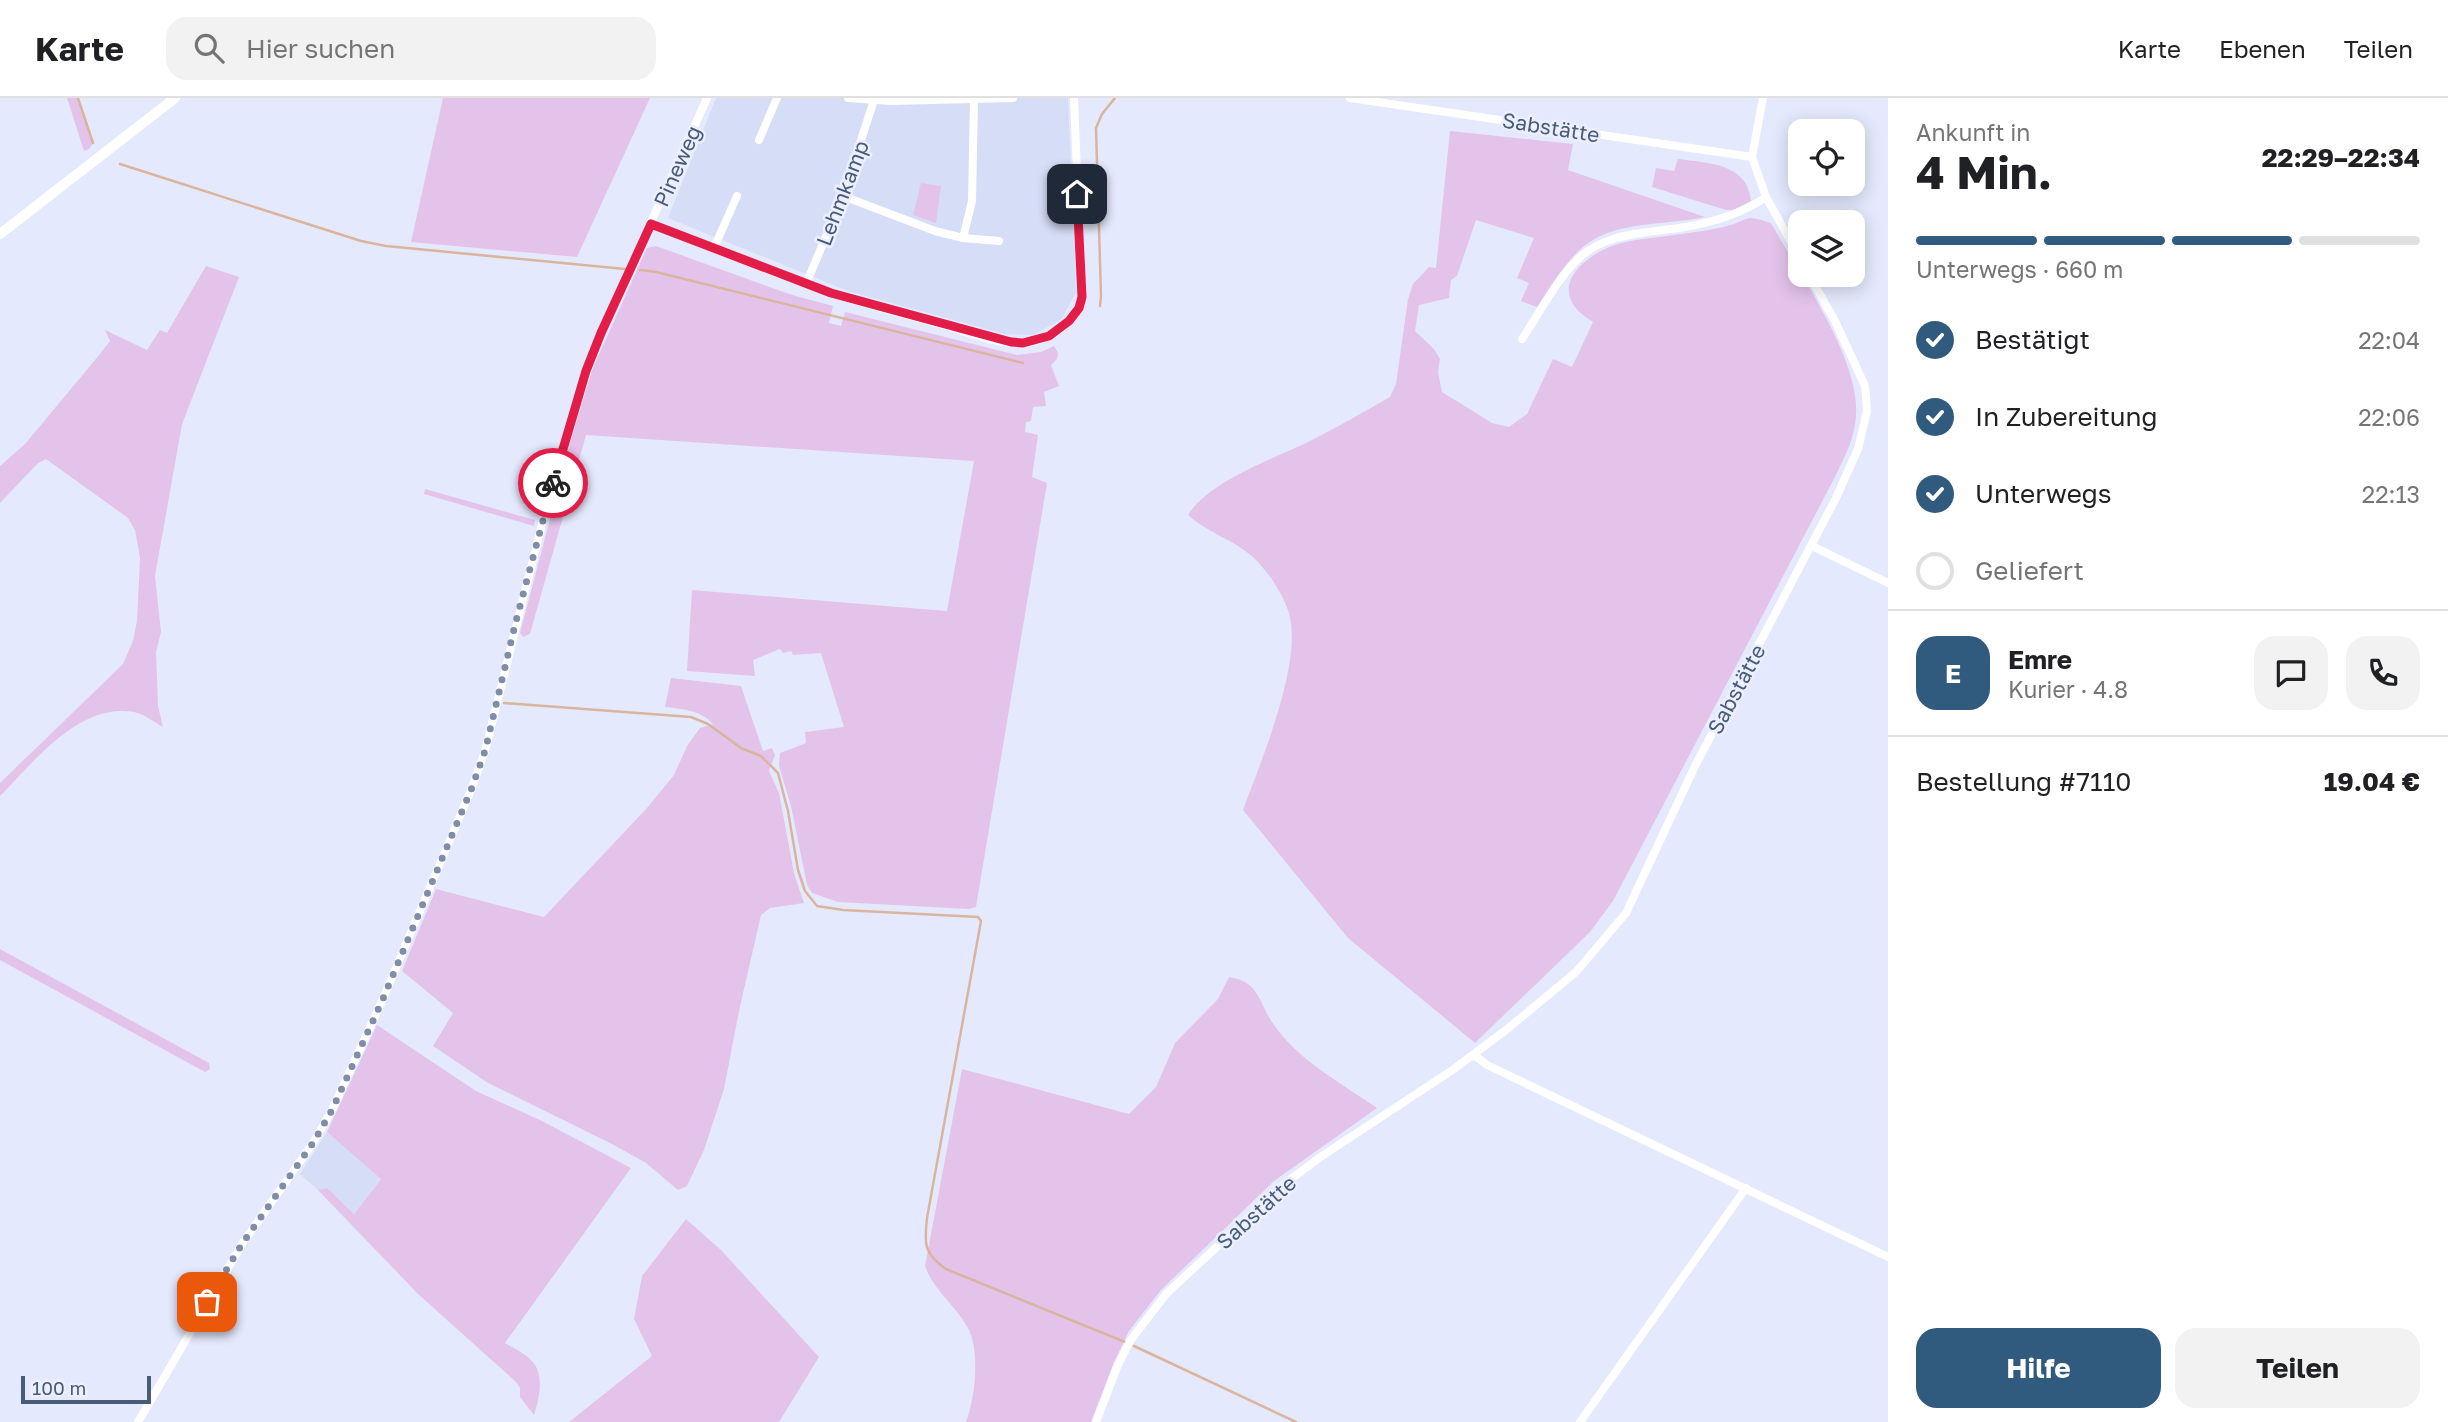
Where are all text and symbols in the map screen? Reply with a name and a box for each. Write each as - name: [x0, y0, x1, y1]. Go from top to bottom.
- search box: [166, 17, 656, 80]
- text: Karte: [35, 29, 124, 68]
- icon: search: [190, 29, 228, 67]
- text: Hier suchen: [246, 33, 395, 64]
- text: Karte: [2118, 34, 2181, 63]
- text: Ebenen: [2219, 34, 2306, 63]
- text: Teilen: [2344, 34, 2413, 63]
- street label: Sabstätte: [1500, 106, 1602, 148]
- text: Ankunft in: [1916, 118, 2031, 146]
- map controls: [1788, 119, 1865, 287]
- button: locate: [1788, 119, 1865, 196]
- street label: Pineweg: [648, 121, 706, 211]
- street label: Lehmkamp: [810, 137, 874, 249]
- text: 22:29–22:34: [2262, 142, 2420, 173]
- text: 4 Min.: [1916, 144, 2052, 199]
- pin: [1047, 164, 1107, 224]
- icon: home: [1058, 175, 1096, 213]
- button: layers: [1788, 210, 1865, 287]
- text: Unterwegs · 660 m: [1916, 255, 2123, 283]
- icon: check: [1916, 321, 1954, 359]
- text: Bestätigt: [1975, 324, 2090, 355]
- text: 22:04: [2358, 326, 2420, 354]
- icon: check: [1916, 398, 1954, 436]
- text: In Zubereitung: [1975, 401, 2158, 432]
- text: 22:06: [2358, 403, 2420, 431]
- courier: [518, 448, 588, 518]
- icon: bike: [534, 464, 572, 502]
- icon: check: [1916, 475, 1954, 513]
- text: Unterwegs: [1975, 478, 2112, 509]
- text: 22:13: [2362, 480, 2420, 508]
- text: Geliefert: [1975, 555, 2084, 586]
- button: chat: [2254, 636, 2328, 710]
- button: phone: [2346, 636, 2420, 710]
- street label: Sabstätte: [1701, 640, 1771, 738]
- text: Emre: [2008, 644, 2072, 675]
- text: E: [1945, 658, 1961, 689]
- text: Kurier · 4.8: [2008, 675, 2128, 703]
- text: Bestellung #7110: [1916, 766, 2131, 797]
- text: 19.04 €: [2324, 766, 2420, 797]
- street label: Sabstätte: [1211, 1169, 1301, 1255]
- pin: [177, 1272, 237, 1332]
- icon: bag: [188, 1283, 226, 1321]
- button: Hilfe: [1916, 1328, 2161, 1408]
- button: Teilen: [2175, 1328, 2420, 1408]
- scale bar: [21, 1373, 150, 1405]
- text: 100 m: [32, 1376, 86, 1399]

